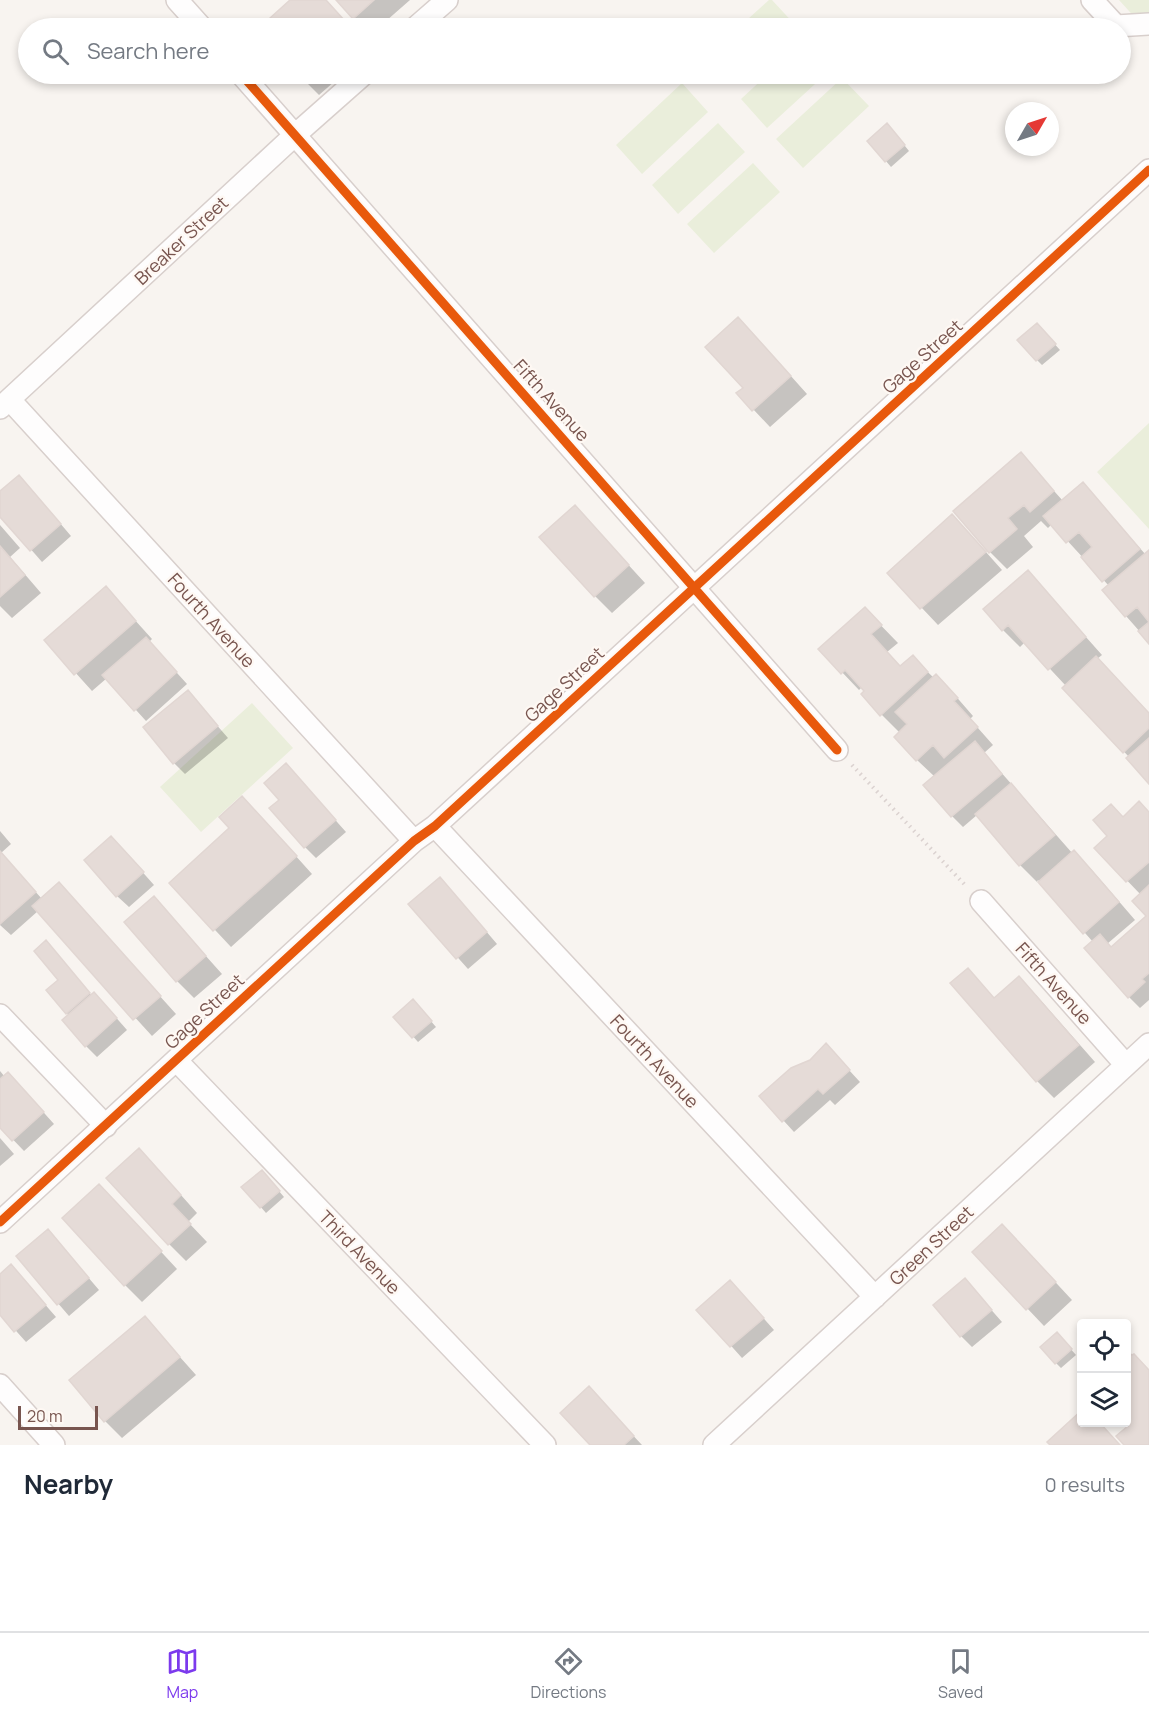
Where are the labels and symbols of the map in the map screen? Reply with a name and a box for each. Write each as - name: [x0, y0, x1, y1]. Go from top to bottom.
- north arrow: [1005, 102, 1059, 156]
- street label: Breaker Street: [129, 190, 233, 290]
- street label: Gage Street: [877, 314, 967, 398]
- street label: Fifth Avenue: [509, 354, 595, 446]
- street label: Fourth Avenue: [163, 567, 261, 673]
- street label: Gage Street: [519, 641, 609, 727]
- street label: Fifth Avenue: [1011, 937, 1097, 1029]
- street label: Gage Street: [159, 968, 249, 1054]
- street label: Fourth Avenue: [605, 1009, 705, 1113]
- street label: Green Street: [884, 1200, 978, 1290]
- street label: Third Avenue: [314, 1205, 406, 1299]
- scale bar: [18, 1403, 98, 1430]

